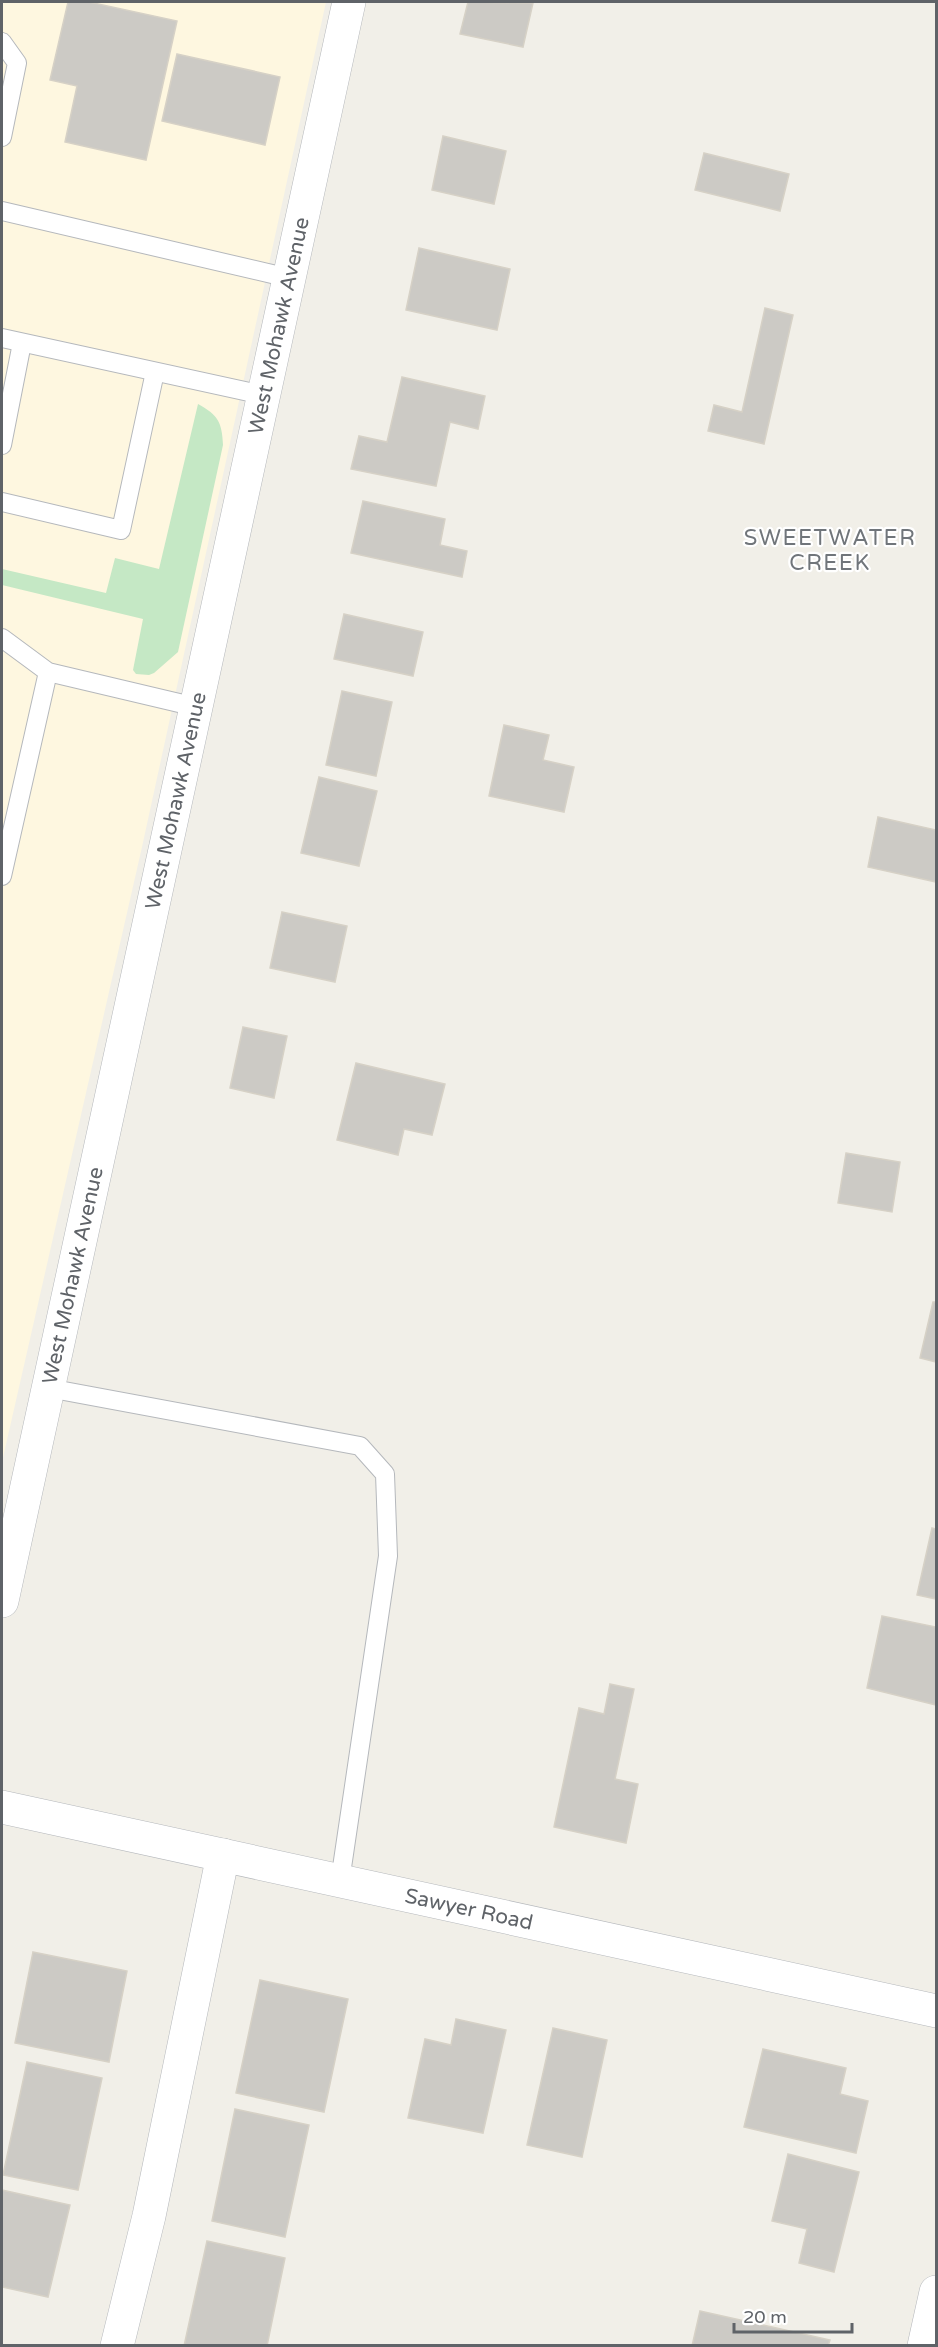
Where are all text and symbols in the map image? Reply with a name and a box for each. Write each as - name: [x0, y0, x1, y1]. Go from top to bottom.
- street label: West Mohawk Avenue: [244, 215, 315, 437]
- district label: SWEETWATER CREEK: [744, 525, 916, 576]
- street label: West Mohawk Avenue: [140, 690, 212, 912]
- street label: West Mohawk Avenue: [37, 1165, 109, 1387]
- street label: Sawyer Road: [402, 1883, 535, 1936]
- scale bar: [734, 2296, 852, 2334]
- text: 20 m: [743, 2306, 787, 2328]

